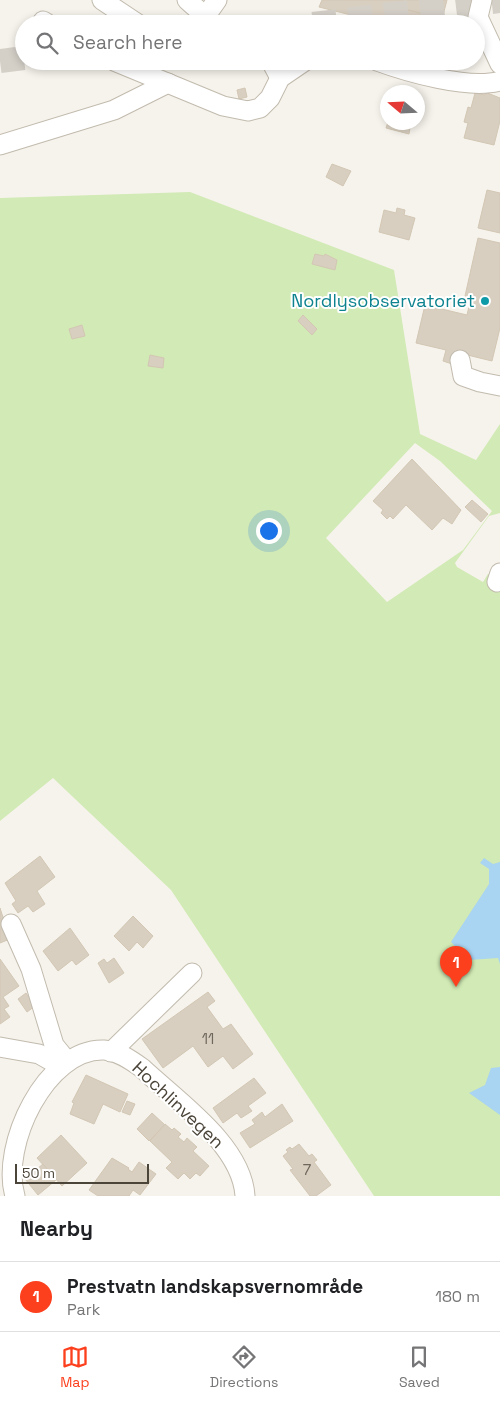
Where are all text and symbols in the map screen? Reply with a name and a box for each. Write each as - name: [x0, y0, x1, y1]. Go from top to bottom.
- search box: [15, 15, 485, 70]
- icon: search: [33, 29, 61, 57]
- text: Search here: [73, 30, 183, 55]
- north arrow: [380, 85, 425, 130]
- place label: Nordlysobservatoriet: [291, 289, 475, 312]
- marker: Nordlysobservatoriet: [479, 295, 491, 307]
- your location: [256, 518, 282, 544]
- pin: 1: [440, 946, 472, 987]
- house number: 11: [202, 1029, 214, 1048]
- street label: Hochlinvegen: [128, 1056, 229, 1153]
- house number: 7: [303, 1160, 311, 1179]
- scale bar: [15, 1161, 149, 1184]
- text: 50 m: [22, 1164, 55, 1182]
- text: Nearby: [20, 1215, 93, 1242]
- text: Prestvatn landskapsvernområde: [67, 1274, 363, 1299]
- text: 1: [32, 1286, 40, 1307]
- text: 180 m: [435, 1286, 480, 1307]
- text: Park: [67, 1299, 100, 1320]
- tab: Map: [60, 1343, 89, 1391]
- tab: Directions: [210, 1343, 278, 1391]
- tab: Saved: [399, 1343, 440, 1391]

